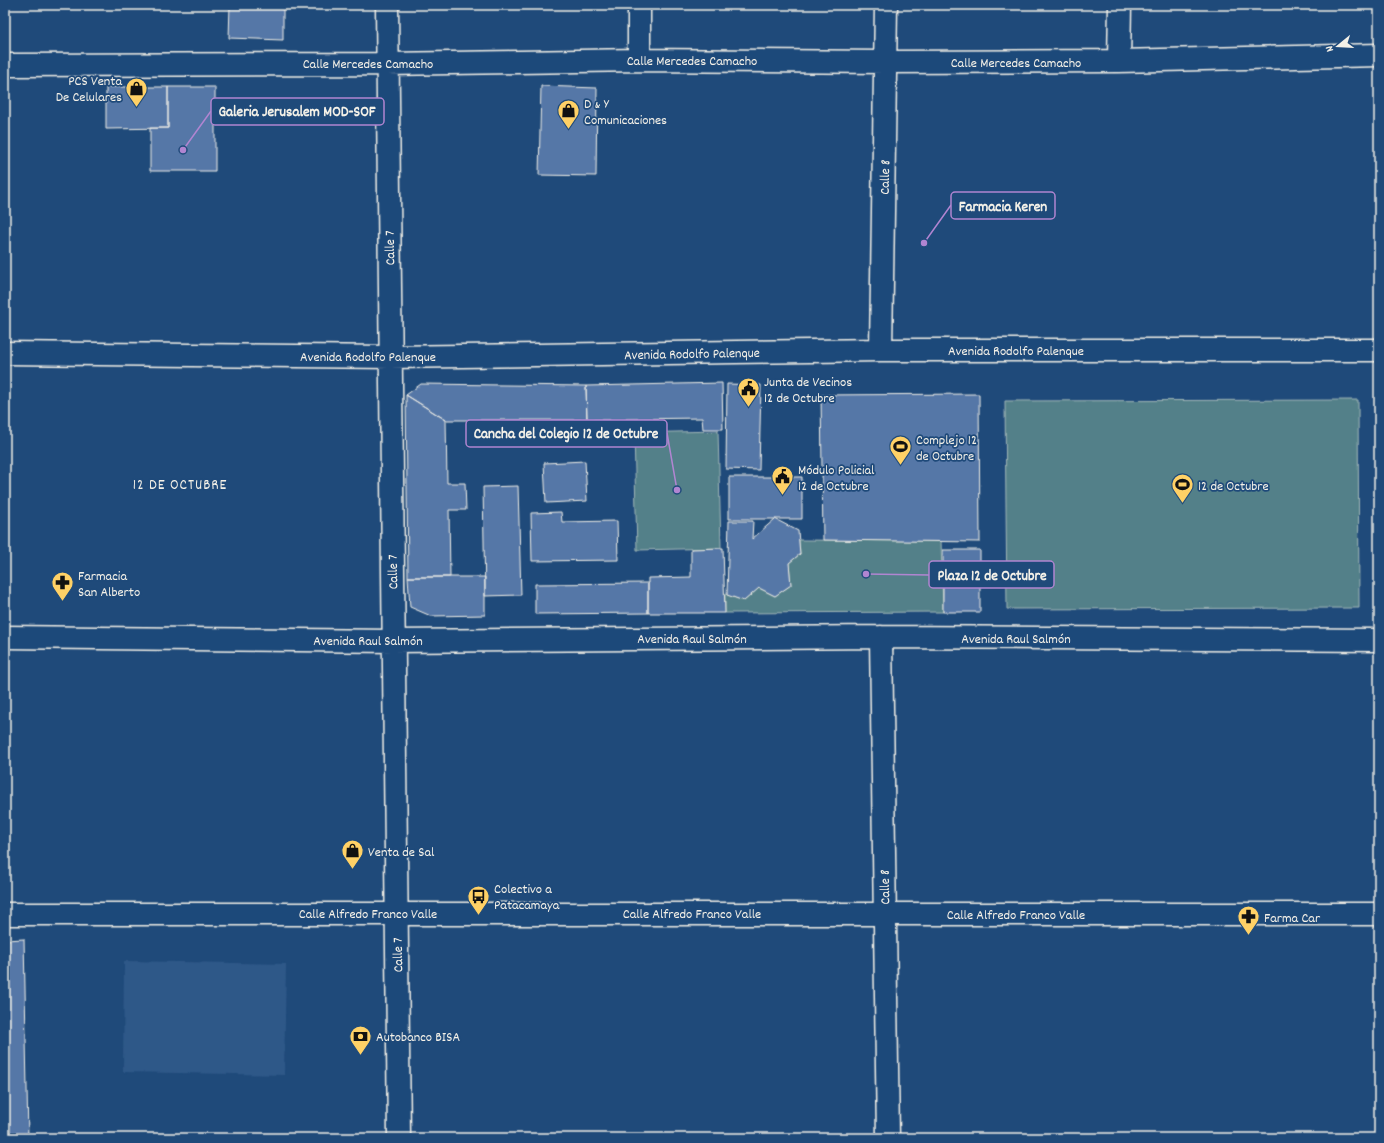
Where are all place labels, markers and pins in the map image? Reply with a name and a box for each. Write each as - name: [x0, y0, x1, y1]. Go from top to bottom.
- place label: PCS Venta De Celulares: [56, 72, 122, 108]
- shop icon: PCS Venta De Celulares: [124, 75, 150, 108]
- place label: D & Y Comunicaciones: [584, 95, 667, 131]
- callout: Galeria Jerusalem MOD-SOF: [211, 98, 384, 125]
- shop icon: D & Y Comunicaciones: [555, 98, 581, 131]
- callout: Farmacia Keren: [951, 192, 1055, 219]
- place label: Junta de Vecinos 12 de Octubre: [764, 373, 852, 409]
- public building icon: Junta de Vecinos 12 de Octubre: [735, 376, 761, 409]
- callout: Cancha del Colegio 12 de Octubre: [466, 420, 667, 447]
- place label: Complejo 12 de Octubre: [916, 431, 977, 467]
- sports icon: Complejo 12 de Octubre: [888, 434, 914, 467]
- place label: Módulo Policial 12 de Octubre: [798, 461, 875, 497]
- public building icon: Módulo Policial 12 de Octubre: [769, 464, 795, 497]
- sports icon: 12 de Octubre: [1169, 472, 1195, 505]
- place label: 12 de Octubre: [1198, 477, 1269, 497]
- callout: Plaza 12 de Octubre: [929, 561, 1054, 588]
- place label: Farmacia San Alberto: [78, 567, 140, 603]
- pharmacy icon: Farmacia San Alberto: [49, 570, 75, 603]
- shop icon: Venta de Sal: [339, 838, 365, 871]
- place label: Venta de Sal: [368, 843, 435, 863]
- place label: Colectivo a Patacamaya: [494, 880, 560, 916]
- bus stop icon: Colectivo a Patacamaya: [466, 883, 492, 916]
- pharmacy icon: Farma Car: [1235, 904, 1261, 937]
- place label: Farma Car: [1264, 909, 1321, 929]
- bank icon: Autobanco BISA: [348, 1023, 374, 1056]
- place label: Autobanco BISA: [376, 1028, 460, 1048]

